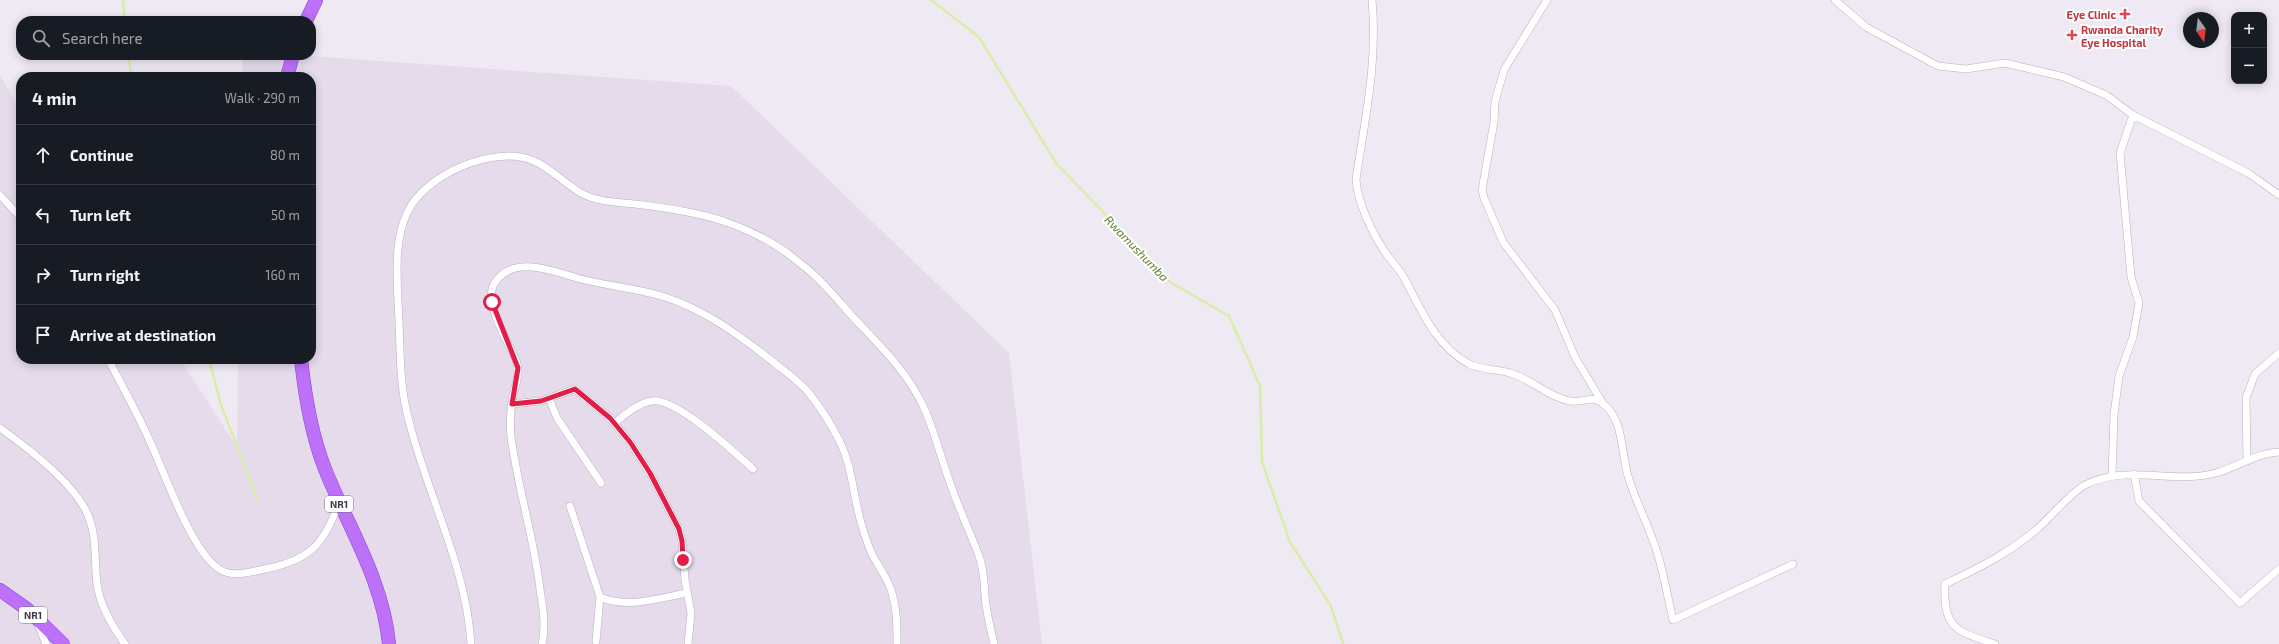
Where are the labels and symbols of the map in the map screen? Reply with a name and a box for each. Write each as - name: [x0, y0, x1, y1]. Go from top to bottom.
- place label: Eye Clinic: [2067, 8, 2116, 22]
- marker: Eye Clinic: [2119, 8, 2131, 20]
- north arrow: [2183, 12, 2219, 48]
- place label: Rwanda Charity Eye Hospital: [2081, 23, 2164, 50]
- marker: Rwanda Charity Eye Hospital: [2066, 29, 2078, 41]
- water label: Rwamushumba: [1102, 212, 1172, 284]
- route start: [483, 293, 501, 311]
- road number: NR1: [325, 496, 353, 512]
- route end: [674, 551, 692, 569]
- road number: NR1: [19, 607, 47, 623]

